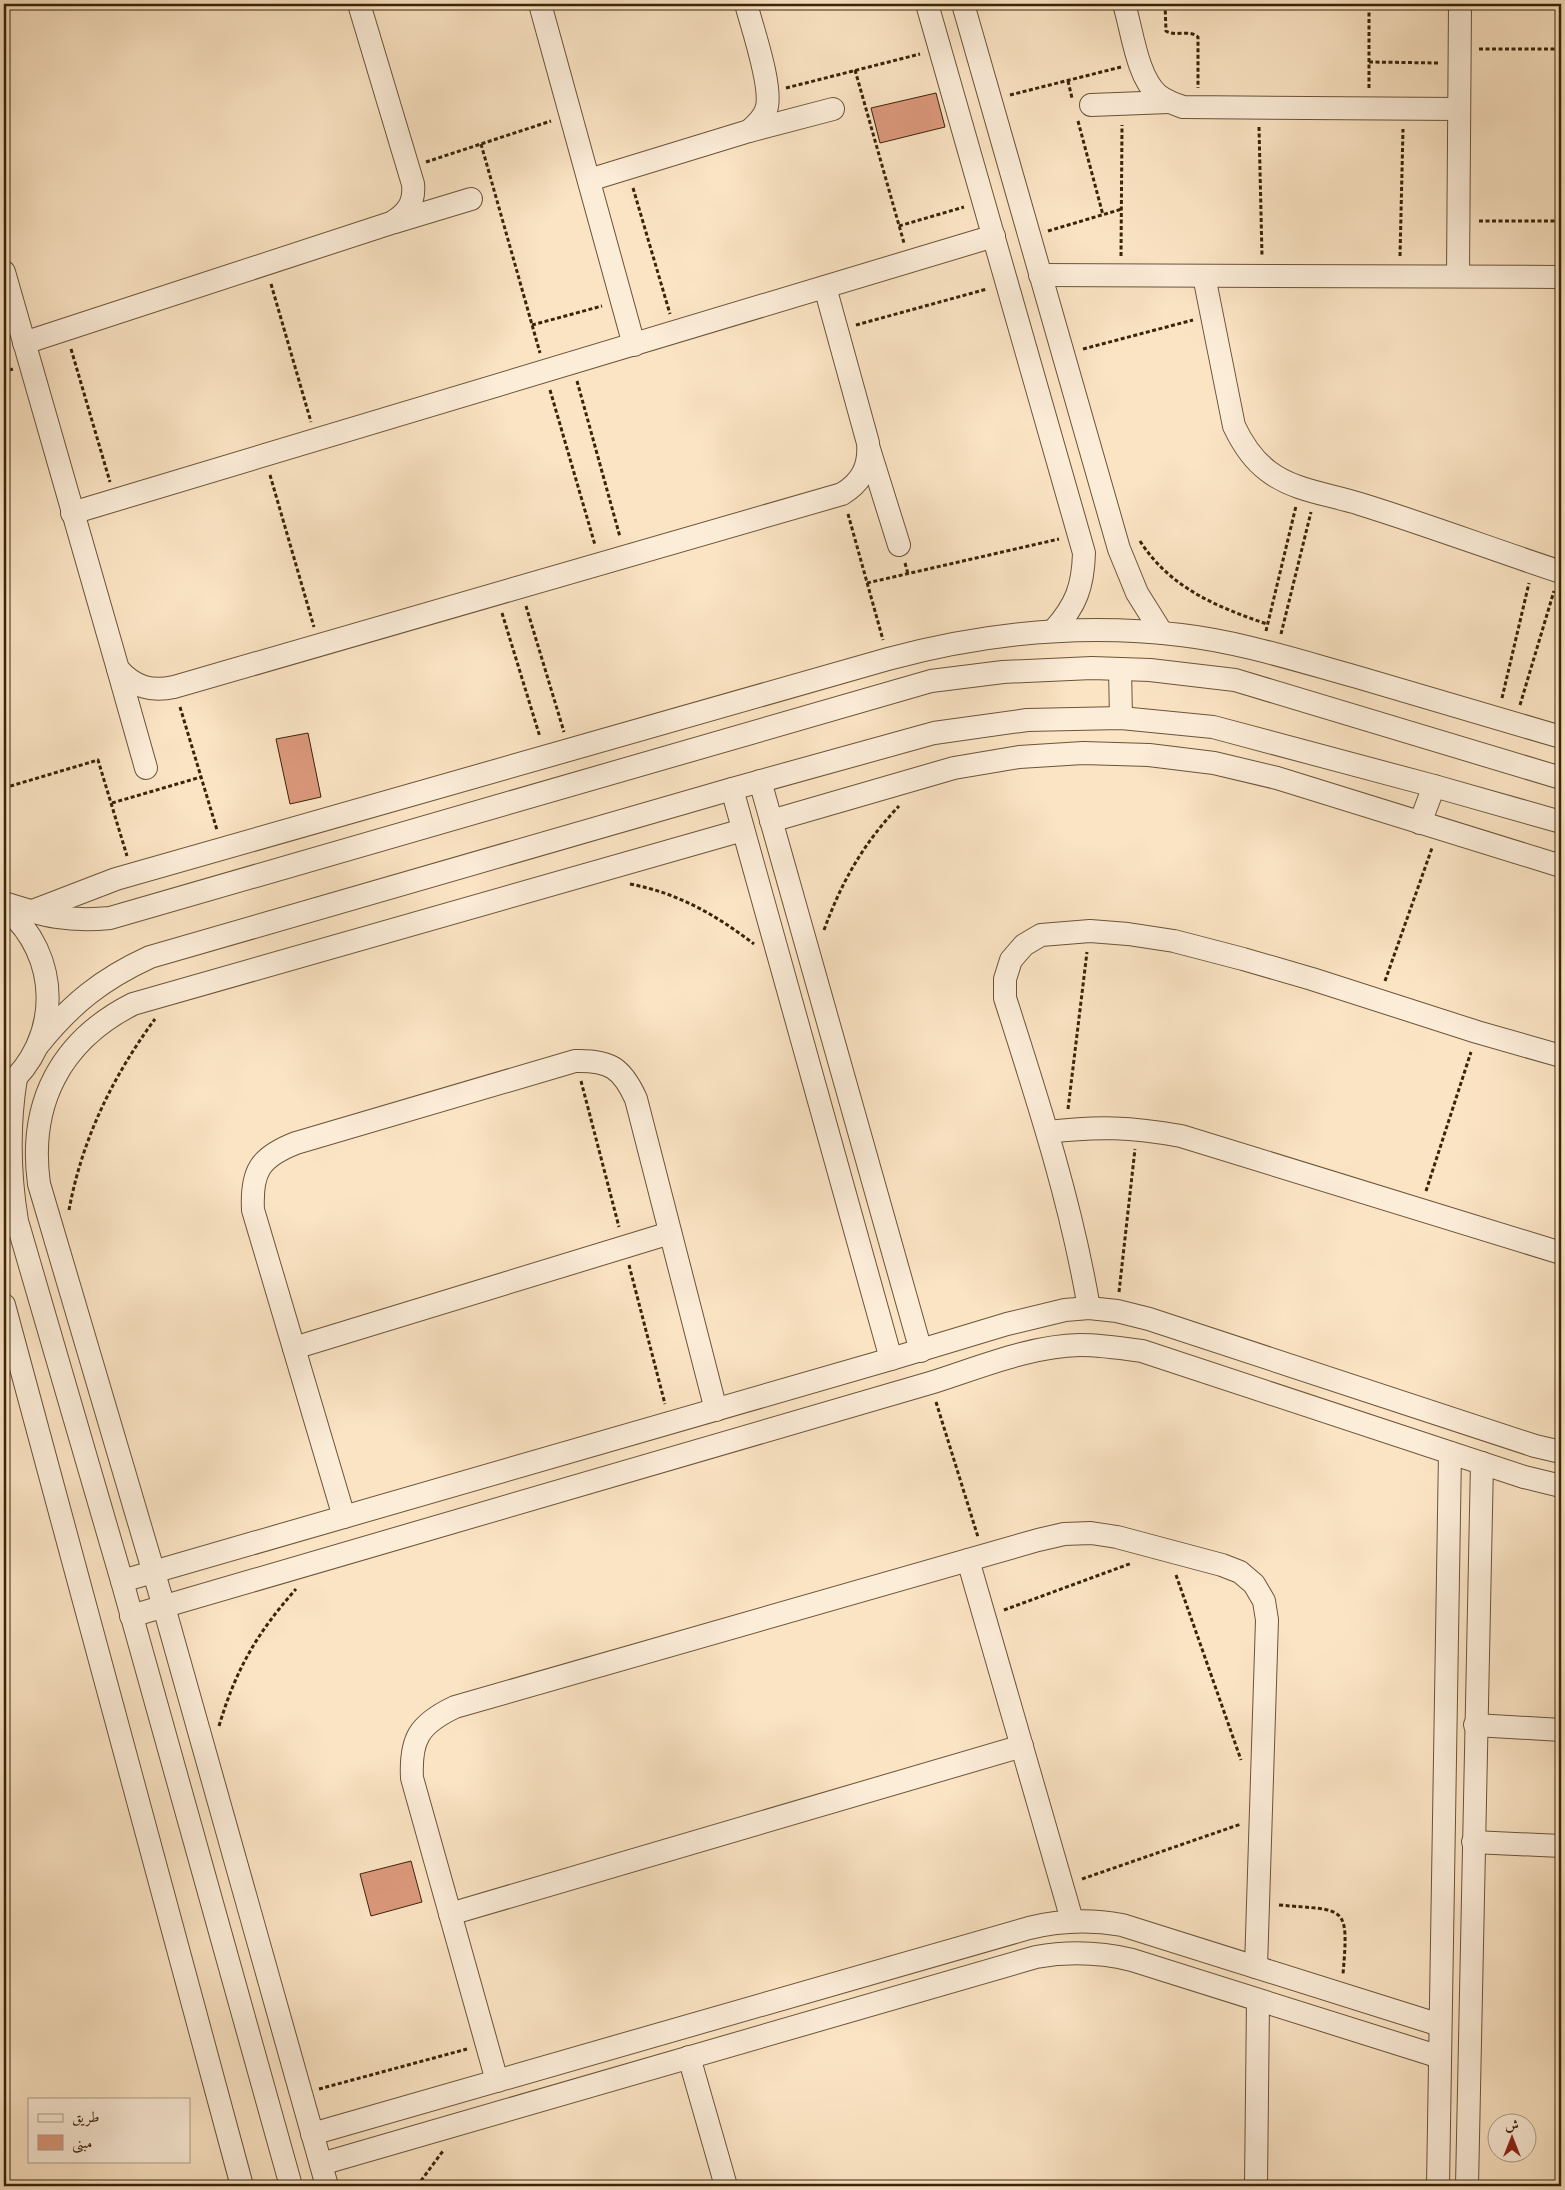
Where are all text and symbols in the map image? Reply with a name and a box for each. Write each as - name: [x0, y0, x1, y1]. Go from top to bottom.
- legend: [28, 2098, 190, 2162]
- text: طريق: [72, 2108, 99, 2129]
- north arrow: [1488, 2112, 1538, 2162]
- text: ش: [1505, 2117, 1519, 2137]
- text: مبنى: [72, 2134, 92, 2155]

